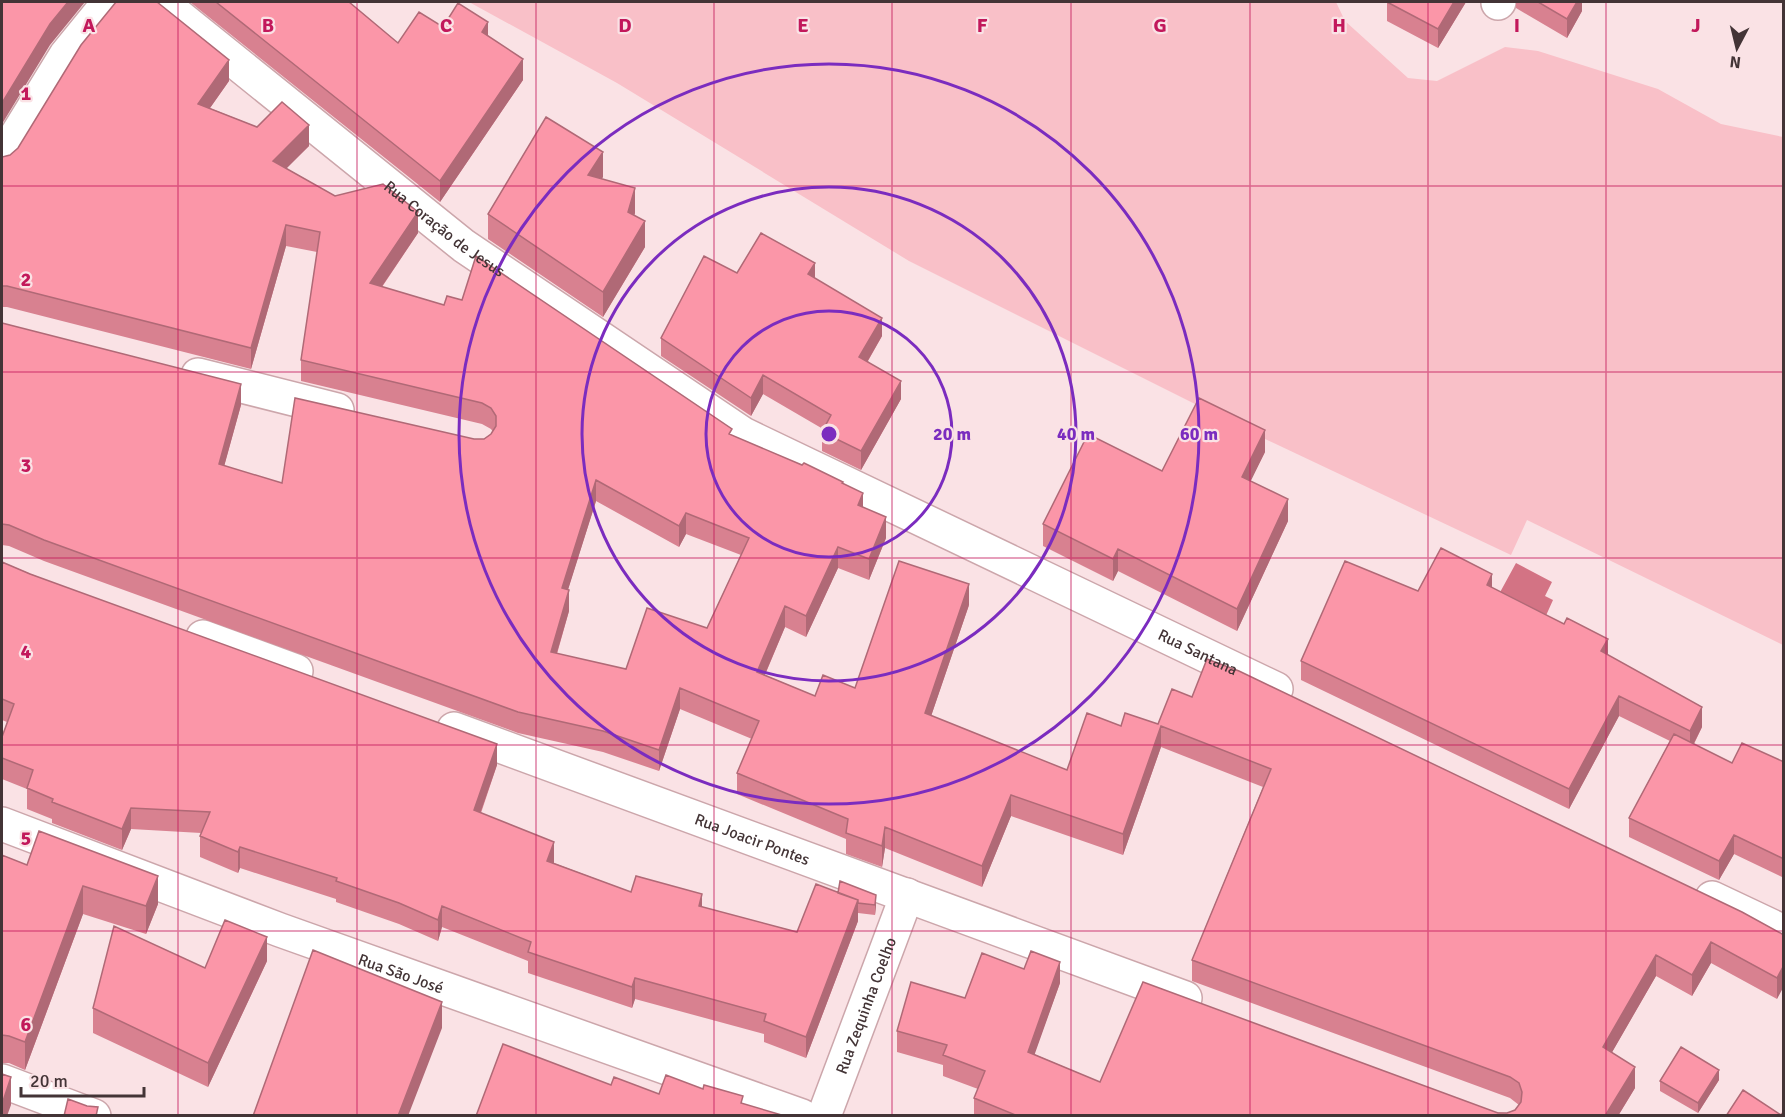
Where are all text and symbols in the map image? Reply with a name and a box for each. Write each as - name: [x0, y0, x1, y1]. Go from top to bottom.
- text: A: [83, 13, 96, 38]
- text: B: [262, 13, 274, 38]
- text: C: [440, 13, 452, 38]
- text: D: [618, 13, 632, 38]
- text: E: [797, 13, 809, 38]
- text: F: [977, 13, 988, 38]
- text: G: [1153, 13, 1167, 38]
- text: H: [1332, 13, 1346, 38]
- text: I: [1514, 13, 1520, 38]
- text: J: [1691, 13, 1701, 38]
- north arrow: [1707, 18, 1767, 78]
- text: N: [1729, 51, 1742, 72]
- text: 1: [21, 81, 32, 106]
- street label: Rua Coração de Jesus: [380, 177, 508, 282]
- text: 2: [21, 267, 31, 292]
- text: 20 m: [933, 423, 971, 445]
- text: 40 m: [1057, 423, 1095, 445]
- text: 60 m: [1180, 423, 1218, 445]
- centre of rings: [819, 424, 839, 444]
- text: 3: [21, 453, 31, 478]
- street label: Rua Santana: [1155, 625, 1241, 680]
- text: 4: [21, 639, 32, 664]
- street label: Rua Joacir Pontes: [692, 809, 812, 870]
- text: 5: [21, 826, 31, 851]
- street label: Rua Zequinha Coelho: [832, 935, 901, 1077]
- street label: Rua São José: [355, 950, 446, 998]
- text: 6: [21, 1012, 32, 1037]
- scale bar: [21, 1060, 144, 1098]
- text: 20 m: [30, 1070, 68, 1092]

